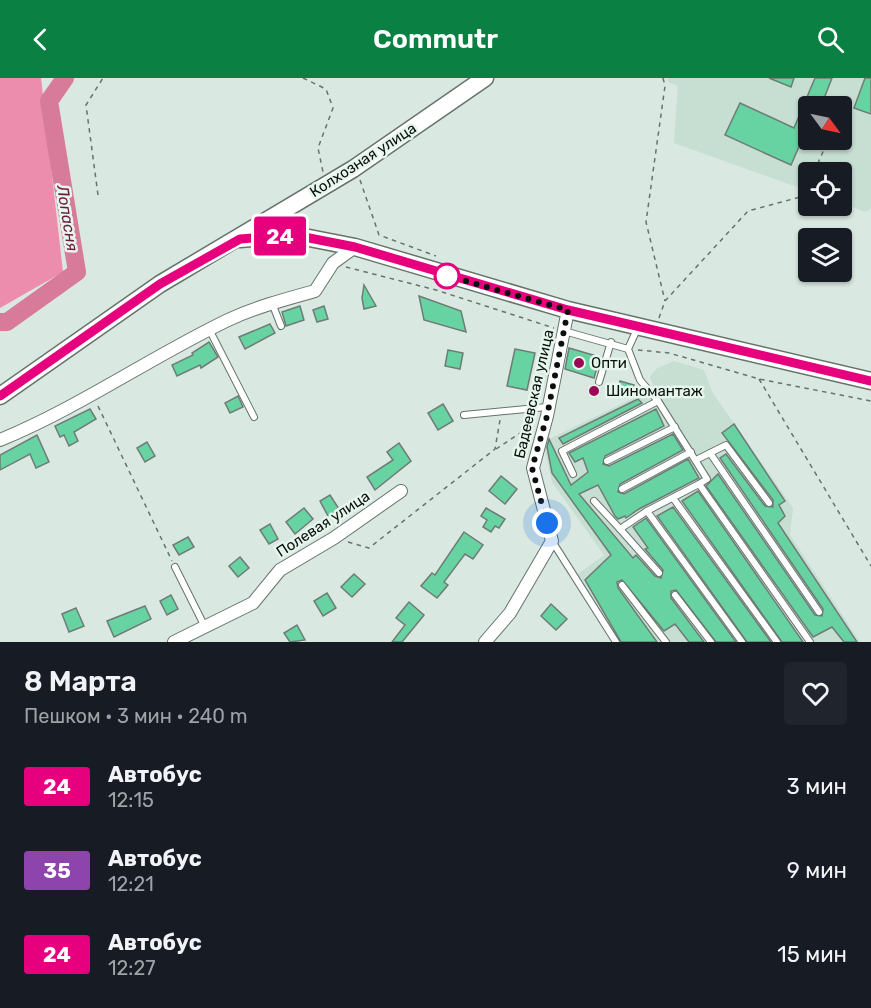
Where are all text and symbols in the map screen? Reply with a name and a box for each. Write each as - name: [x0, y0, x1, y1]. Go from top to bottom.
- icon: back: [24, 23, 57, 56]
- text: Commutr: [373, 23, 498, 55]
- icon: search: [814, 23, 847, 56]
- north arrow: [798, 96, 852, 150]
- map controls: [798, 96, 852, 282]
- street label: Колхозная улица: [306, 119, 420, 201]
- button: locate: [798, 162, 852, 216]
- water label: Лопасня: [53, 183, 82, 253]
- line badge: 24: [253, 216, 307, 256]
- text: 24: [266, 224, 294, 249]
- button: layers: [798, 228, 852, 282]
- unlabelled marker: [434, 263, 460, 289]
- street label: Бадеевская улица: [510, 328, 558, 460]
- place label: Опти: [591, 354, 627, 372]
- marker: Опти: [572, 356, 586, 370]
- place label: Шиномантаж: [606, 382, 703, 400]
- marker: Шиномантаж: [587, 384, 601, 398]
- street label: Полевая улица: [273, 487, 373, 561]
- your location: [532, 508, 562, 538]
- button: heart: [784, 662, 847, 725]
- text: 8 Марта: [24, 665, 137, 698]
- text: Пешком · 3 мин · 240 m: [24, 704, 248, 728]
- text: Автобус: [108, 761, 202, 788]
- text: 3 мин: [787, 773, 847, 800]
- text: 24: [43, 774, 71, 799]
- text: 12:15: [108, 788, 154, 812]
- text: Автобус: [108, 845, 202, 872]
- text: 9 мин: [787, 857, 847, 884]
- text: 35: [43, 858, 71, 883]
- text: 12:21: [108, 872, 154, 896]
- text: Автобус: [108, 929, 202, 956]
- text: 15 мин: [777, 941, 847, 968]
- text: 24: [43, 942, 71, 967]
- text: 12:27: [108, 956, 155, 980]

